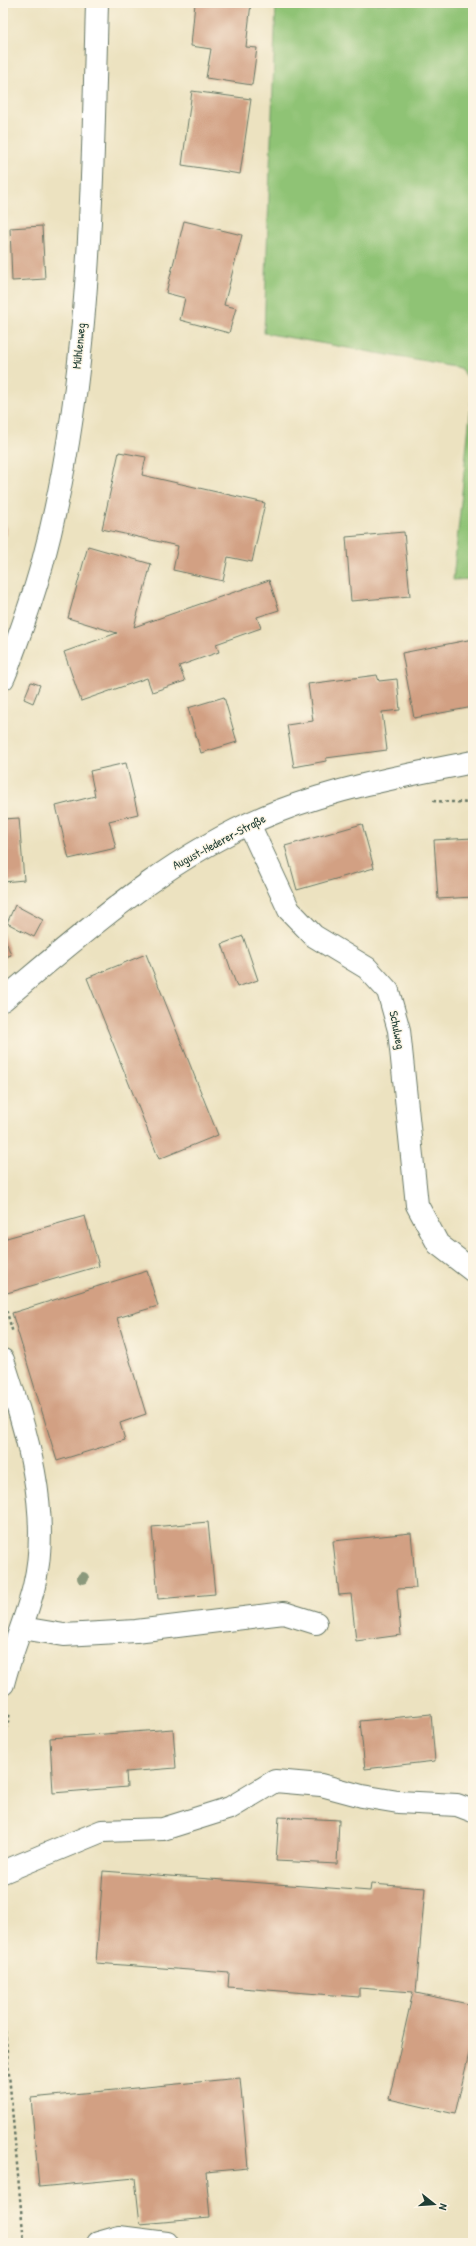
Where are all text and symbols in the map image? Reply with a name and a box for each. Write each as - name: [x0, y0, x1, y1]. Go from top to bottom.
- street label: Mühlenweg: [68, 322, 89, 370]
- street label: August-Hederer-Straße: [169, 810, 269, 873]
- street label: Schulweg: [385, 1009, 410, 1051]
- north arrow: [414, 2184, 454, 2224]
- text: N: [436, 2202, 451, 2212]

